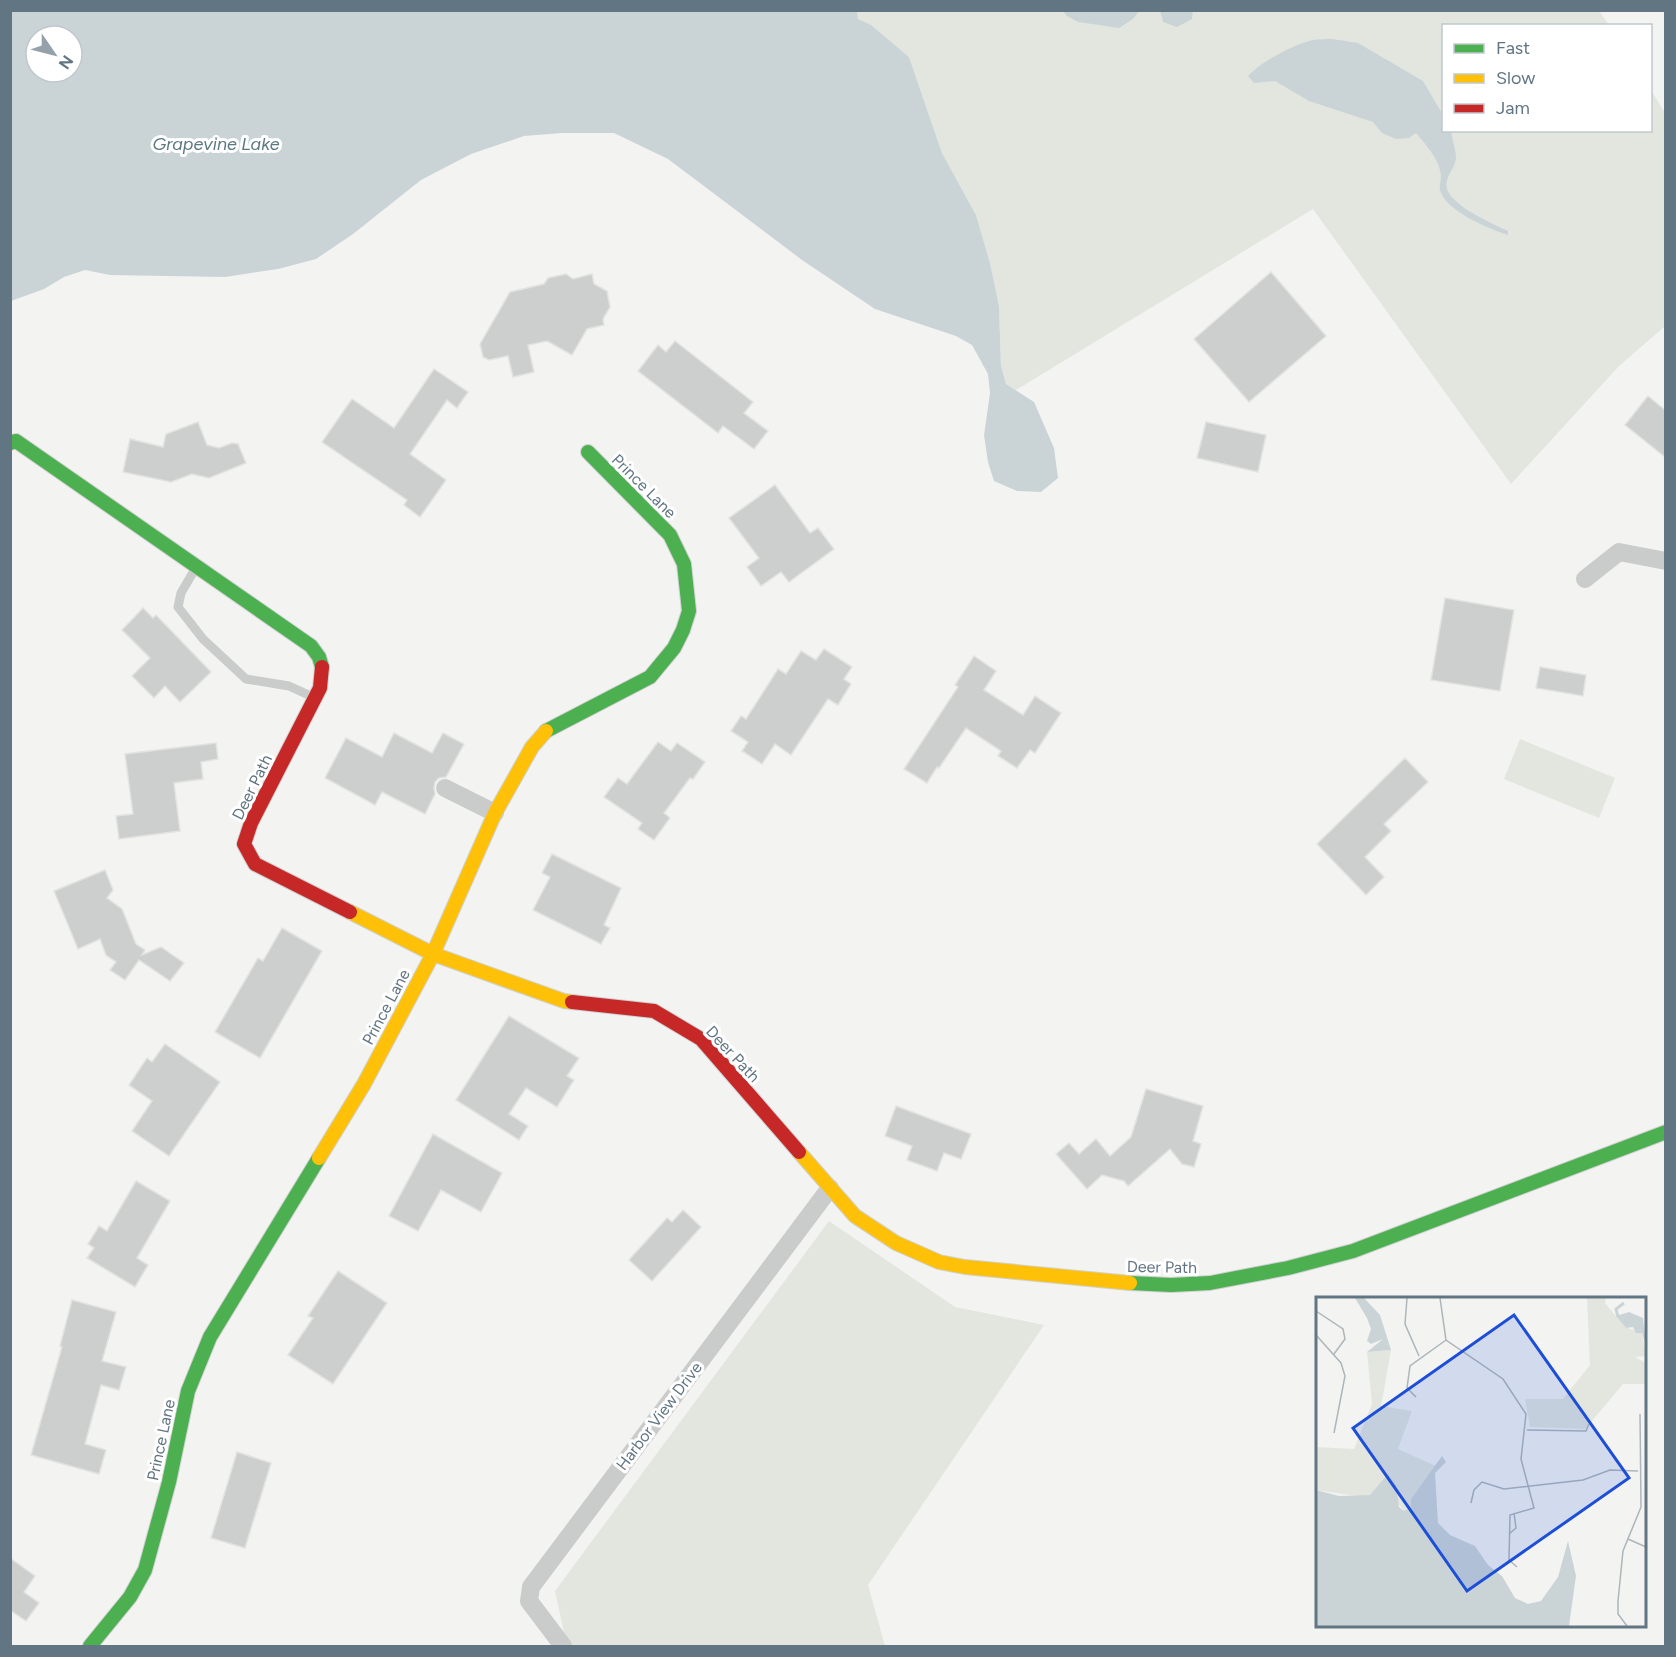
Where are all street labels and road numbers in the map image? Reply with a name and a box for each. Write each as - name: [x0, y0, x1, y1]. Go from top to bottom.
- street label: Prince Lane: [608, 450, 680, 522]
- street label: Deer Path: [228, 751, 276, 823]
- street label: Prince Lane: [358, 966, 414, 1048]
- street label: Deer Path: [702, 1022, 764, 1086]
- street label: Deer Path: [1127, 1257, 1197, 1277]
- street label: Harbor View Drive: [612, 1358, 706, 1474]
- street label: Prince Lane: [143, 1397, 179, 1482]

